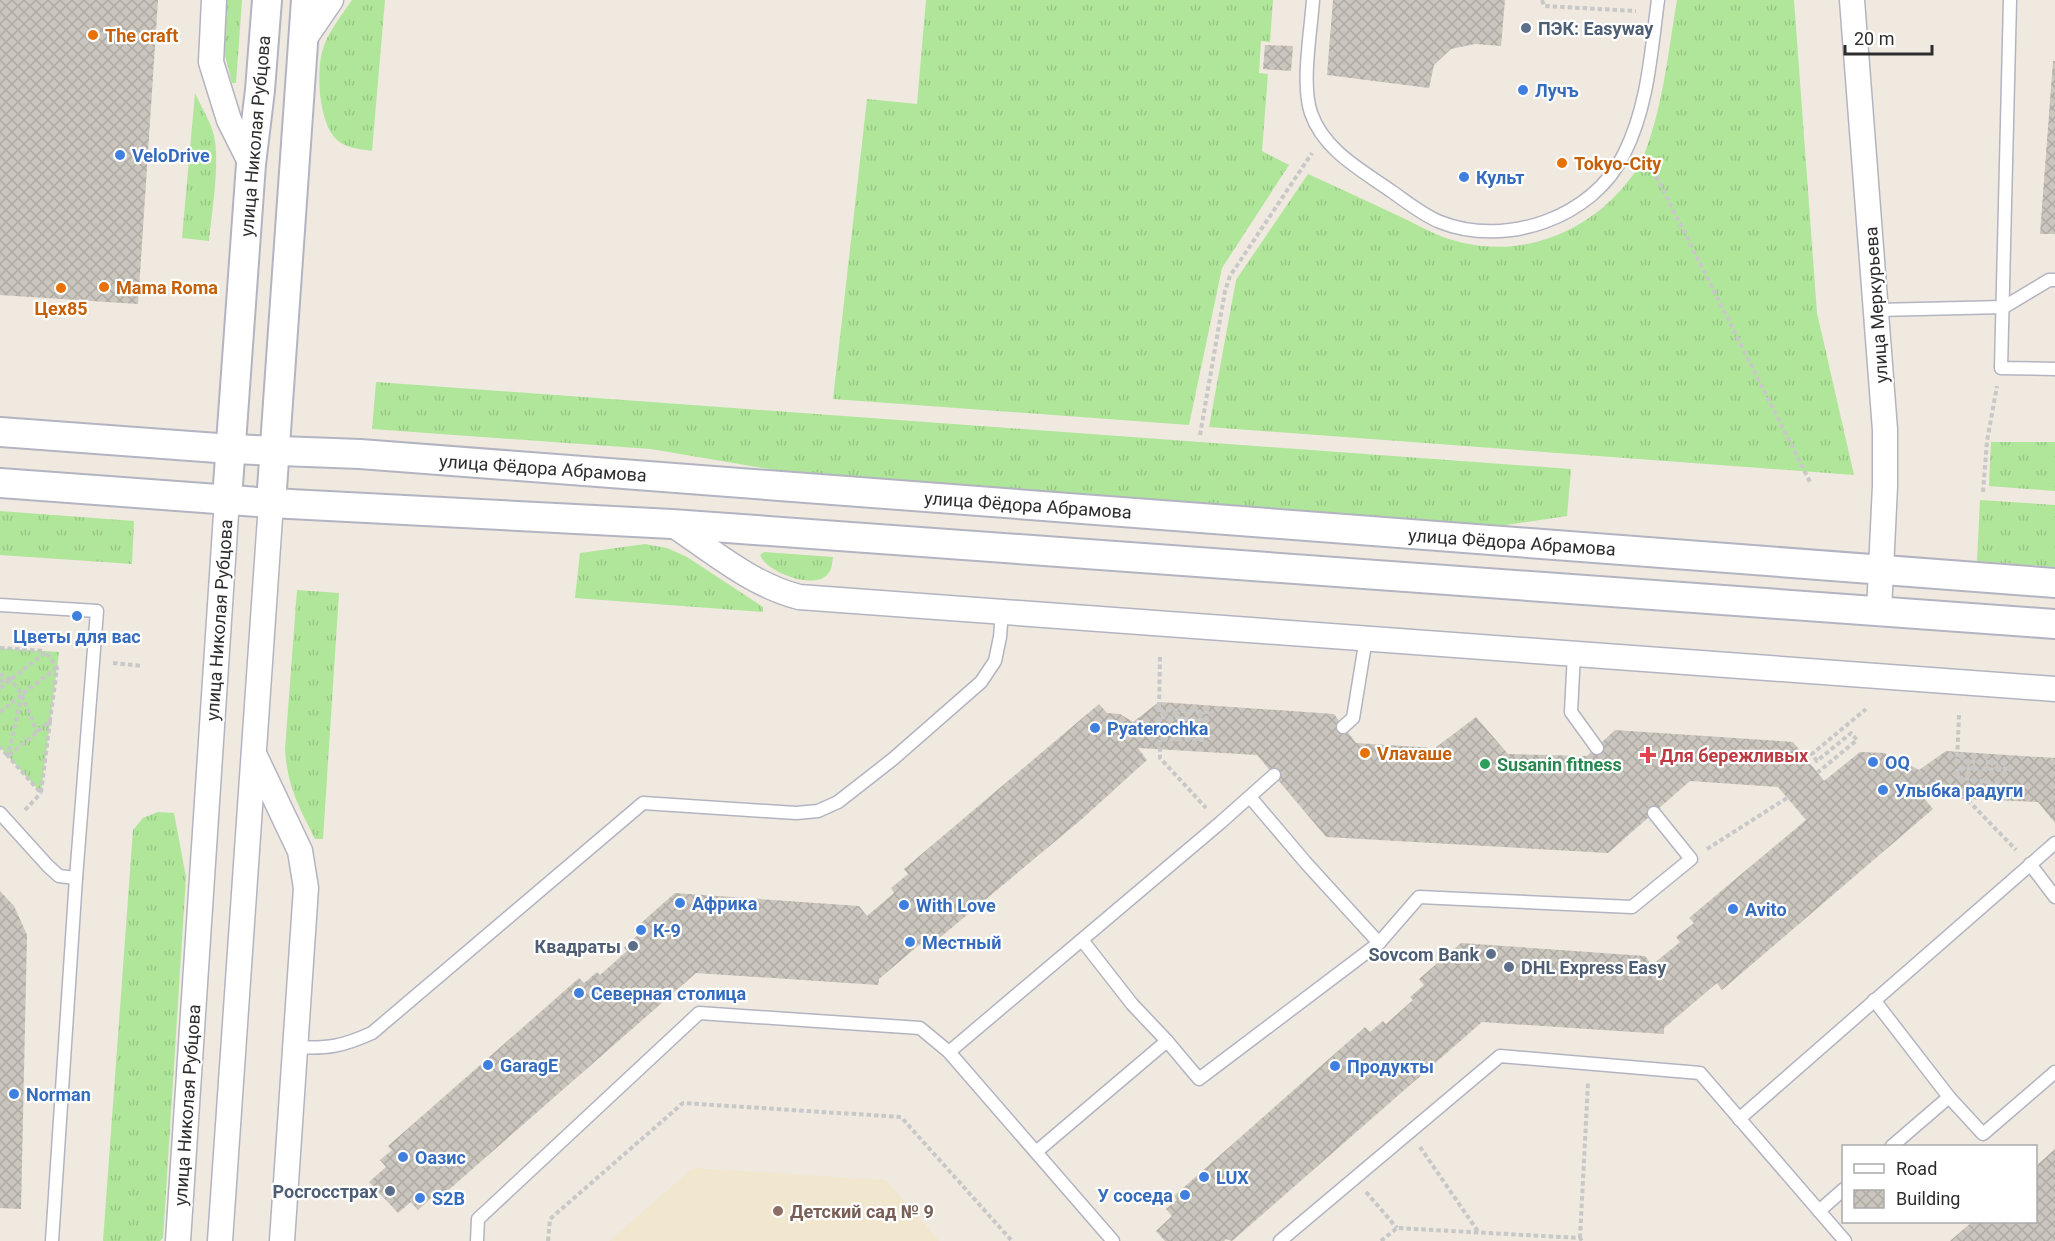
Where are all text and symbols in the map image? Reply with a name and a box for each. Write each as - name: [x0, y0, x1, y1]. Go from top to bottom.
- place label: ПЭК: Easyway: [1538, 18, 1654, 39]
- scale bar: [1845, 18, 1932, 56]
- marker: ПЭК: Easyway: [1519, 21, 1533, 35]
- place label: The craft: [105, 25, 178, 46]
- marker: The craft: [86, 28, 100, 42]
- text: 20 m: [1854, 28, 1894, 49]
- street label: улица Николая Рубцова: [236, 34, 274, 238]
- place label: Лучъ: [1535, 80, 1579, 101]
- marker: Лучъ: [1516, 83, 1530, 97]
- place label: VeloDrive: [132, 145, 210, 166]
- marker: VeloDrive: [113, 148, 127, 162]
- place label: Tokyo-City: [1574, 153, 1662, 174]
- marker: Tokyo-City: [1555, 156, 1569, 170]
- place label: Культ: [1476, 167, 1524, 188]
- marker: Культ: [1457, 170, 1471, 184]
- street label: улица Меркурьева: [1860, 226, 1892, 384]
- place label: Mama Roma: [116, 277, 218, 298]
- marker: Mama Roma: [97, 280, 111, 294]
- marker: Цех85: [54, 281, 68, 295]
- place label: Цех85: [34, 298, 88, 319]
- street label: улица Фёдора Абрамова: [439, 450, 647, 486]
- street label: улица Фёдора Абрамова: [924, 487, 1132, 523]
- street label: улица Николая Рубцова: [201, 518, 237, 722]
- street label: улица Фёдора Абрамова: [1408, 524, 1616, 560]
- marker: Цветы для вас: [70, 609, 84, 623]
- place label: Цветы для вас: [13, 626, 141, 647]
- place label: Pyaterochka: [1107, 718, 1209, 739]
- marker: Pyaterochka: [1088, 721, 1102, 735]
- place label: Vлаvаше: [1377, 743, 1452, 764]
- place label: Для бережливых: [1660, 745, 1809, 766]
- marker: Vлаvаше: [1358, 746, 1372, 760]
- marker: Для бережливых: [1641, 748, 1655, 762]
- place label: OQ: [1885, 752, 1910, 773]
- place label: Susanin fitness: [1497, 754, 1622, 775]
- marker: OQ: [1866, 755, 1880, 769]
- marker: Susanin fitness: [1478, 757, 1492, 771]
- place label: Улыбка радуги: [1895, 780, 2023, 801]
- marker: Улыбка радуги: [1876, 783, 1890, 797]
- place label: Африка: [692, 893, 758, 914]
- place label: With Love: [916, 895, 996, 916]
- marker: Африка: [673, 896, 687, 910]
- marker: With Love: [897, 898, 911, 912]
- place label: Avito: [1745, 899, 1787, 920]
- marker: Avito: [1726, 902, 1740, 916]
- place label: К-9: [653, 920, 681, 941]
- marker: К-9: [634, 923, 648, 937]
- place label: Местный: [922, 932, 1001, 953]
- marker: Местный: [903, 935, 917, 949]
- place label: Квадраты: [535, 936, 621, 957]
- marker: Квадраты: [626, 939, 640, 953]
- place label: Sovcom Bank: [1368, 944, 1479, 965]
- marker: Sovcom Bank: [1484, 947, 1498, 961]
- place label: DHL Express Easy: [1521, 957, 1667, 978]
- marker: DHL Express Easy: [1502, 960, 1516, 974]
- place label: Северная столица: [591, 983, 747, 1004]
- marker: Северная столица: [572, 986, 586, 1000]
- street label: улица Николая Рубцова: [169, 1003, 205, 1207]
- place label: GaragE: [500, 1055, 558, 1076]
- place label: Продукты: [1347, 1056, 1434, 1077]
- marker: GaragE: [481, 1058, 495, 1072]
- marker: Продукты: [1328, 1059, 1342, 1073]
- place label: Norman: [26, 1084, 91, 1105]
- marker: Norman: [7, 1087, 21, 1101]
- legend: [1842, 1145, 2037, 1223]
- place label: Оазис: [415, 1147, 466, 1168]
- marker: Оазис: [396, 1150, 410, 1164]
- text: Road: [1896, 1158, 1937, 1179]
- place label: LUX: [1216, 1167, 1249, 1188]
- marker: LUX: [1197, 1170, 1211, 1184]
- place label: Росгосстрах: [273, 1181, 379, 1202]
- marker: Росгосстрах: [383, 1184, 397, 1198]
- place label: У соседа: [1098, 1185, 1173, 1206]
- place label: S2B: [432, 1188, 465, 1209]
- marker: У соседа: [1178, 1188, 1192, 1202]
- text: Building: [1896, 1188, 1960, 1209]
- marker: S2B: [413, 1191, 427, 1205]
- place label: Детский сад № 9: [790, 1201, 934, 1222]
- marker: Детский сад № 9: [771, 1204, 785, 1218]

